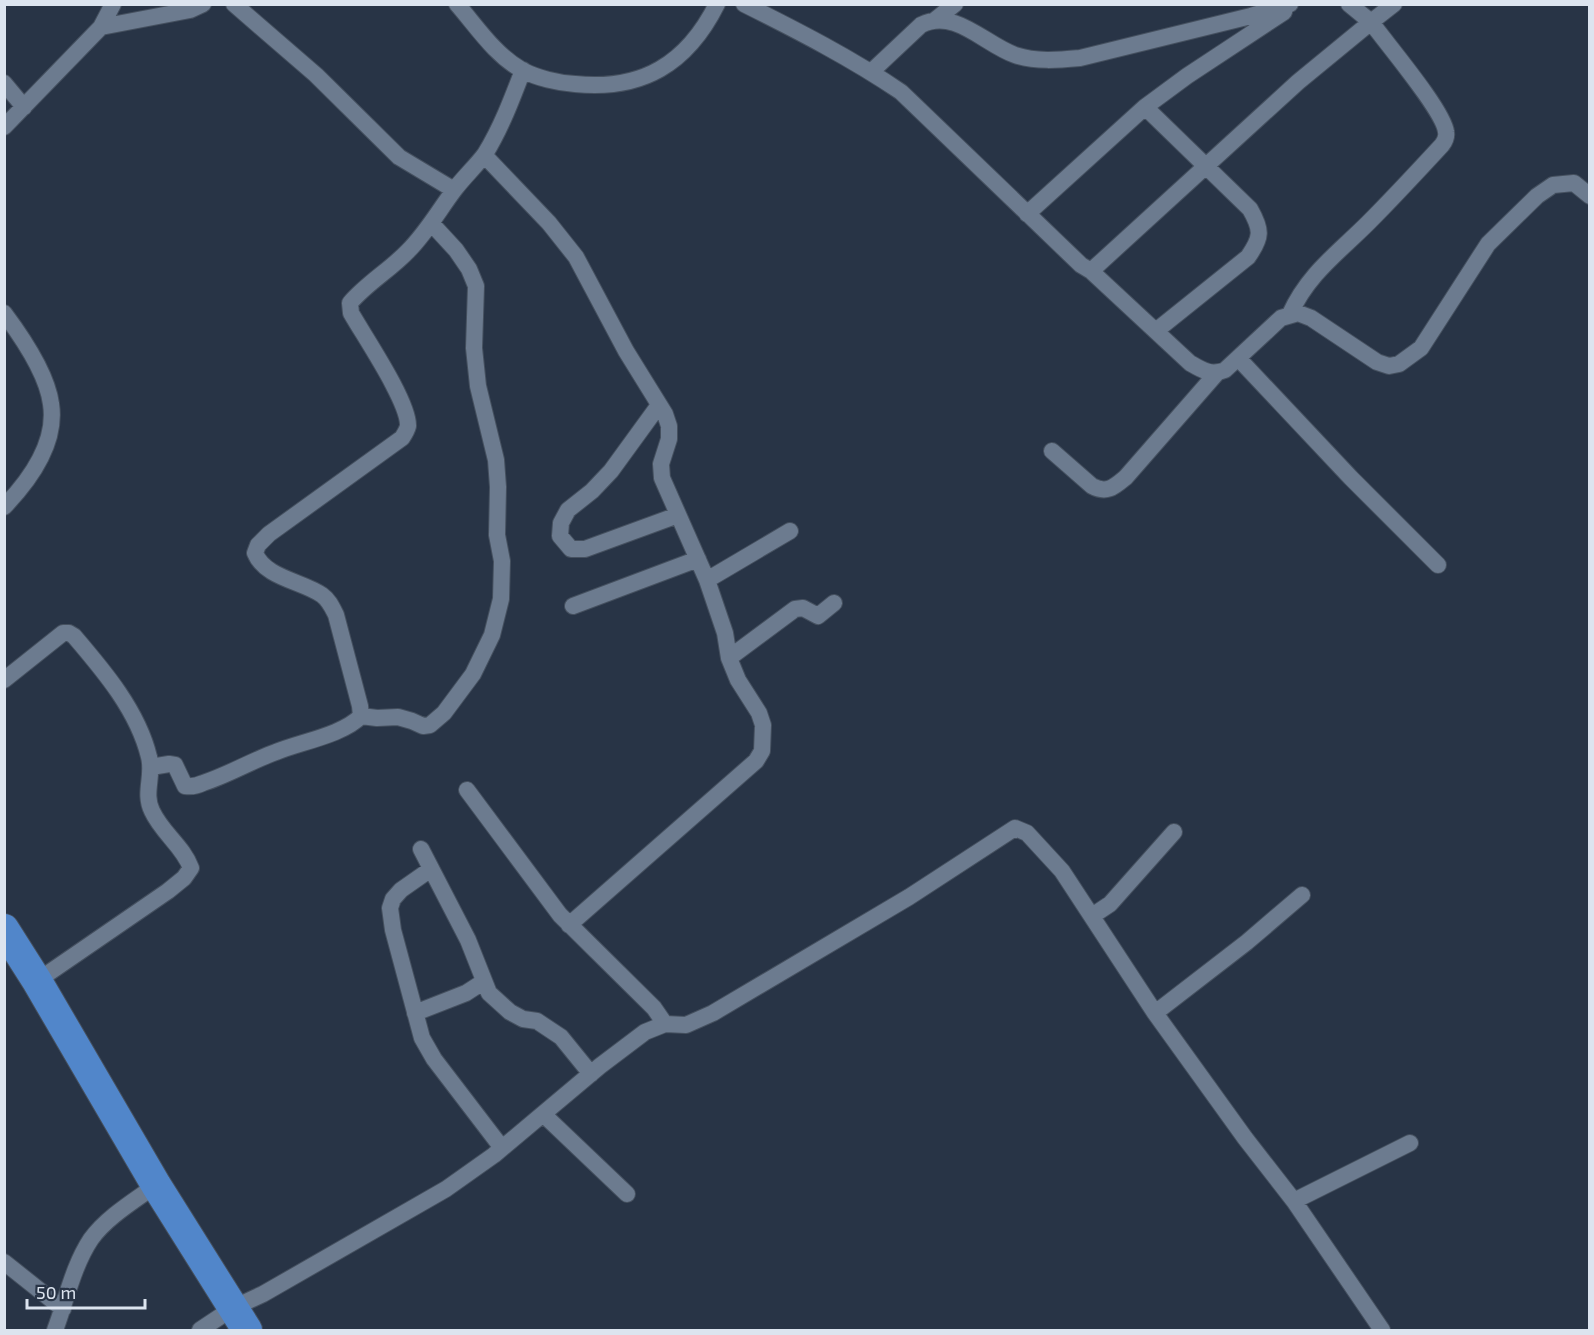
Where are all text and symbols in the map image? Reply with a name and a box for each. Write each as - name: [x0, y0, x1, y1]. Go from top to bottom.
- scale bar: [27, 1272, 146, 1310]
- text: 50 m: [36, 1281, 76, 1303]

